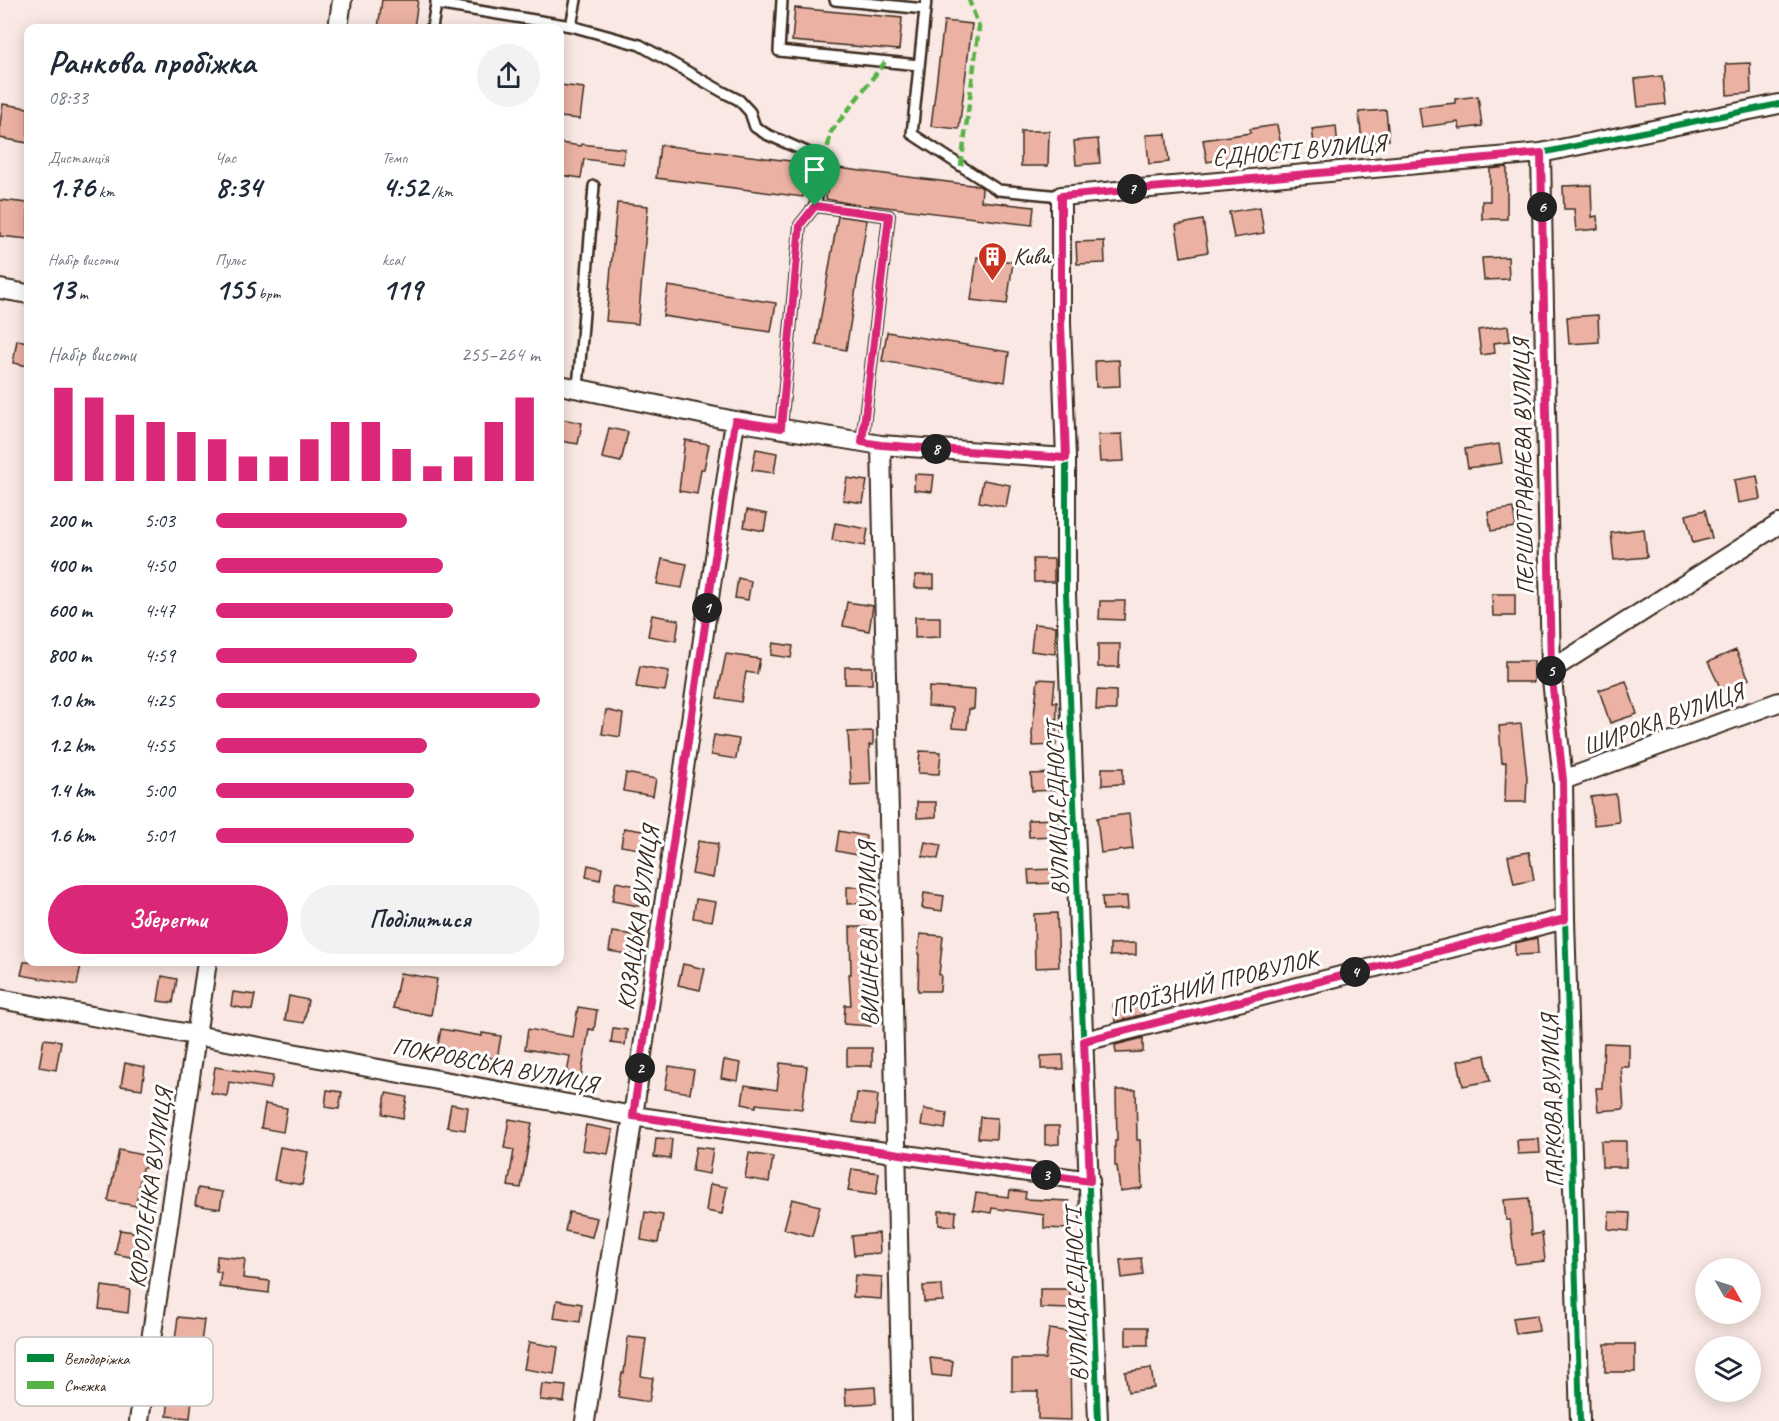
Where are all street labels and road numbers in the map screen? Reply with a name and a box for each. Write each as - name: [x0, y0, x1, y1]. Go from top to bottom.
- street label: ЄДНОСТІ ВУЛИЦЯ: [1211, 127, 1390, 173]
- street label: ПЕРШОТРАВНЕВА ВУЛИЦЯ: [1506, 335, 1540, 595]
- street label: ШИРОКА ВУЛИЦЯ: [1579, 675, 1750, 762]
- street label: ВУЛИЦЯ ЄДНОСТІ: [1039, 716, 1075, 896]
- street label: КОЗАЦЬКА ВУЛИЦЯ: [610, 821, 666, 1012]
- street label: ВИШНЕВА ВУЛИЦЯ: [851, 838, 885, 1027]
- street label: ПРОЇЗНИЙ ПРОВУЛОК: [1108, 942, 1324, 1023]
- street label: ПАРКОВА ВУЛИЦЯ: [1534, 1011, 1570, 1188]
- street label: ПОКРОВСЬКА ВУЛИЦЯ: [390, 1030, 603, 1100]
- street label: КОРОЛЕНКА ВУЛИЦЯ: [121, 1083, 179, 1290]
- street label: ВУЛИЦЯ ЄДНОСТІ: [1058, 1202, 1094, 1382]

